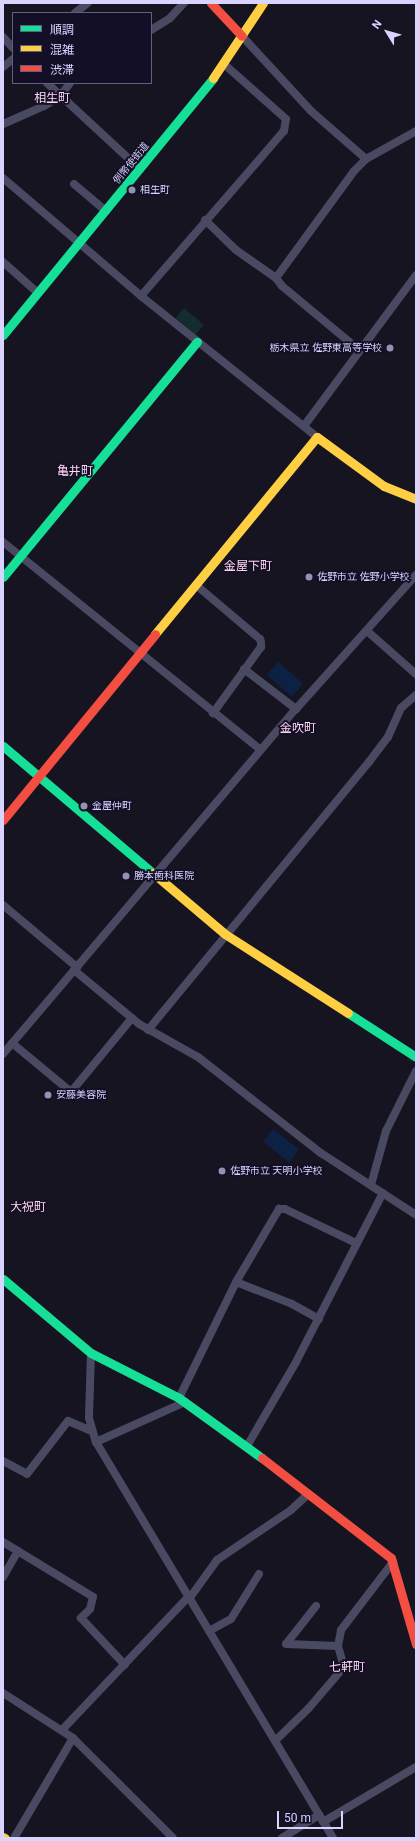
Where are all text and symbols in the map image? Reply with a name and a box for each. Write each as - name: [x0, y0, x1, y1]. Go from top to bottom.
- legend: [12, 12, 152, 84]
- north arrow: [367, 12, 407, 52]
- text: N: [369, 17, 385, 31]
- text: 順調: [50, 23, 74, 37]
- text: 混雑: [50, 43, 74, 57]
- text: 渋滞: [50, 63, 74, 77]
- district label: 相生町: [34, 92, 70, 106]
- street label: 例幣使街道: [111, 140, 151, 186]
- place label: 相生町: [140, 184, 170, 196]
- marker: 相生町: [127, 185, 137, 195]
- place label: 栃木県立 佐野東高等学校: [270, 342, 382, 354]
- marker: 栃木県立 佐野東高等学校: [385, 343, 395, 353]
- district label: 亀井町: [57, 465, 93, 479]
- district label: 金屋下町: [224, 560, 272, 574]
- place label: 佐野市立 佐野小学校: [317, 571, 409, 583]
- marker: 佐野市立 佐野小学校: [304, 572, 314, 582]
- district label: 金吹町: [280, 722, 316, 736]
- place label: 金屋仲町: [92, 800, 132, 812]
- marker: 金屋仲町: [79, 801, 89, 811]
- place label: 勝本歯科医院: [134, 870, 194, 882]
- marker: 勝本歯科医院: [121, 871, 131, 881]
- place label: 安藤美容院: [56, 1089, 106, 1101]
- marker: 安藤美容院: [43, 1090, 53, 1100]
- place label: 佐野市立 天明小学校: [230, 1165, 322, 1177]
- marker: 佐野市立 天明小学校: [217, 1166, 227, 1176]
- district label: 大祝町: [10, 1201, 46, 1215]
- district label: 七軒町: [329, 1661, 365, 1675]
- scale bar: [279, 1803, 345, 1829]
- text: 50 m: [284, 1811, 311, 1825]

